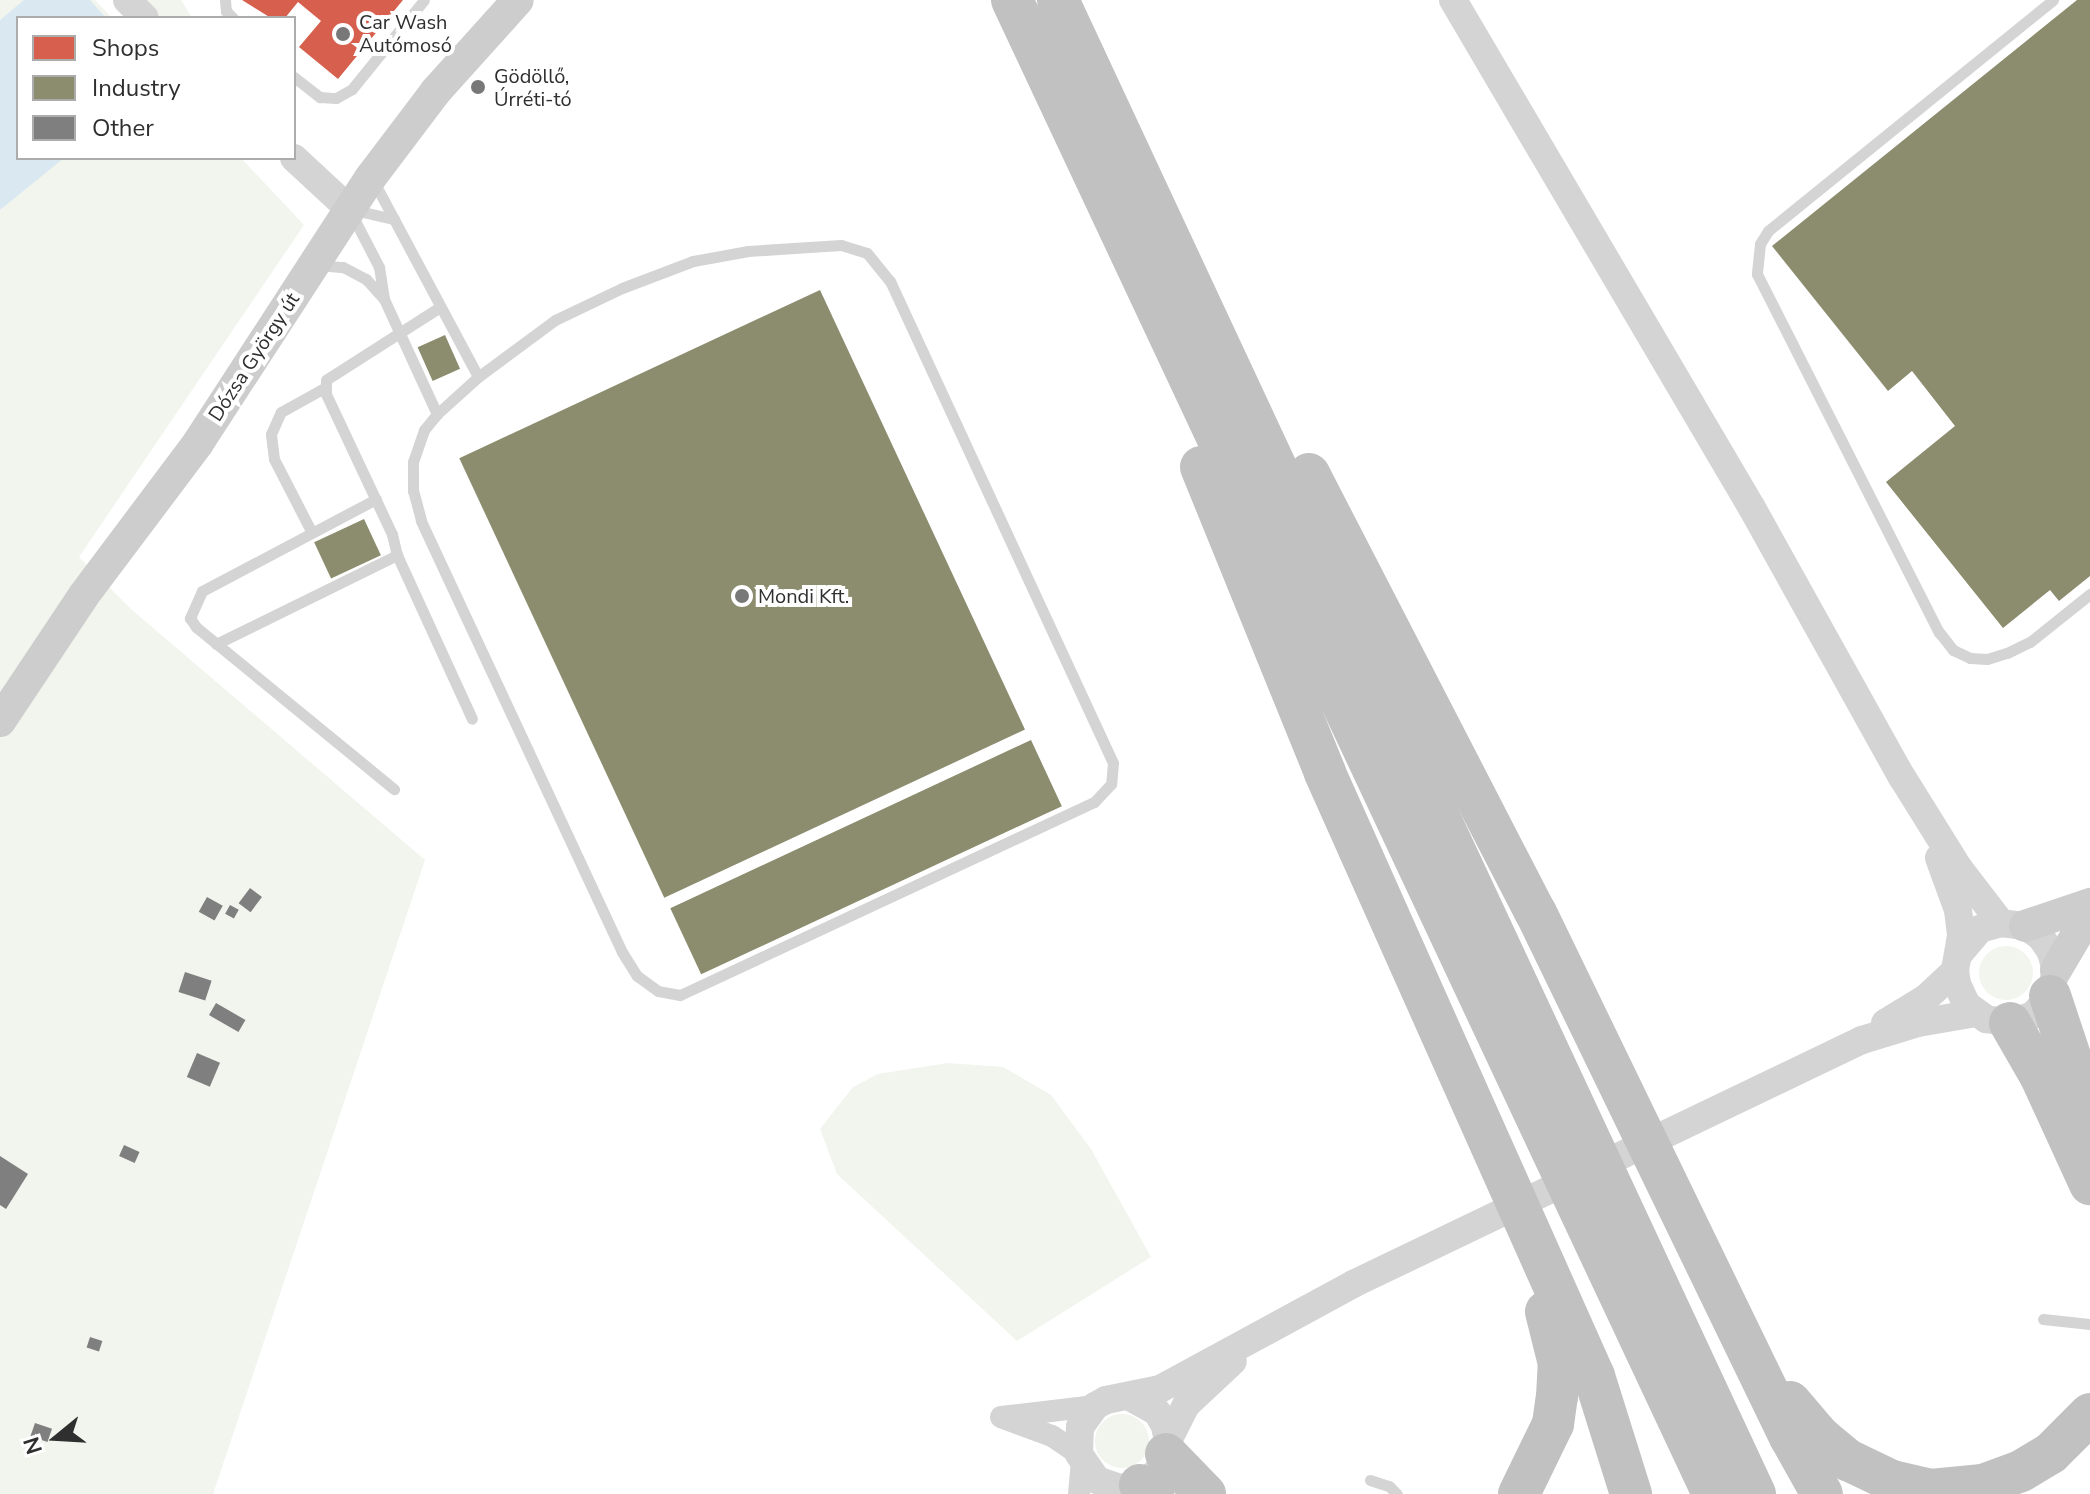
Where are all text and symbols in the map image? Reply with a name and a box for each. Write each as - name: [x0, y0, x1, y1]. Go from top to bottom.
- place label: Car Wash Autómosó: [359, 10, 452, 57]
- legend: [16, 16, 296, 160]
- marker: Car Wash Autómosó: [334, 25, 352, 43]
- text: Shops: [92, 32, 159, 64]
- place label: Gödöllő, Úrréti-tó: [494, 64, 572, 111]
- text: Industry: [92, 72, 181, 104]
- marker: Gödöllő, Úrréti-tó: [469, 78, 487, 96]
- text: Other: [92, 112, 154, 144]
- street label: Dózsa György út: [203, 288, 305, 426]
- place label: Mondi Kft.: [758, 584, 849, 608]
- marker: Mondi Kft.: [733, 587, 751, 605]
- north arrow: [16, 1398, 96, 1478]
- text: N: [16, 1433, 50, 1458]

